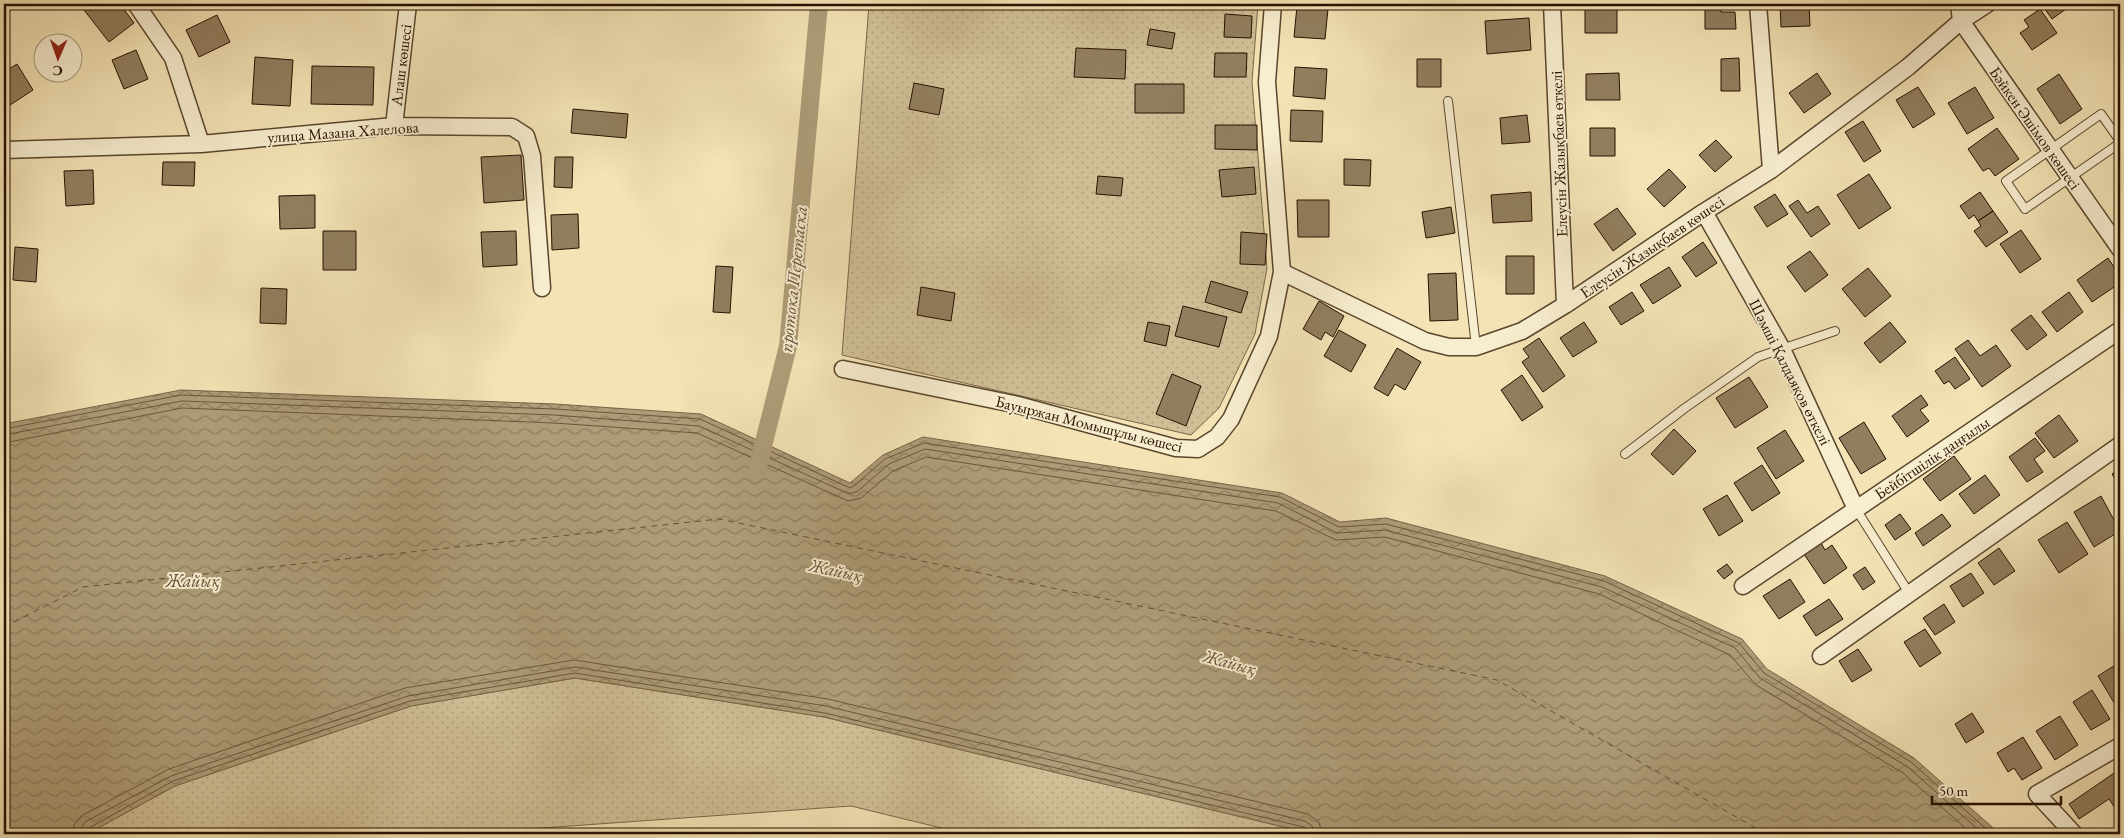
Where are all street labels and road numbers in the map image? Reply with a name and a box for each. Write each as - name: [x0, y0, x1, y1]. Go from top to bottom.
- street label: Алаш көшесі: [385, 23, 416, 108]
- street label: Бәйкен Әшімов көшесі: [1985, 62, 2085, 194]
- street label: Елеусін Жазықбаев өткелі: [1546, 70, 1572, 238]
- street label: улица Мазана Халелова: [267, 116, 420, 148]
- street label: Елеусін Жазықбаев көшесі: [1576, 191, 1728, 303]
- street label: Шәмші Қалдаяқов өткелі: [1744, 295, 1836, 449]
- street label: Бауыржан Момышұлы көшесі: [993, 391, 1185, 457]
- street label: Бейбітшілік даңғылы: [1870, 412, 1994, 504]

